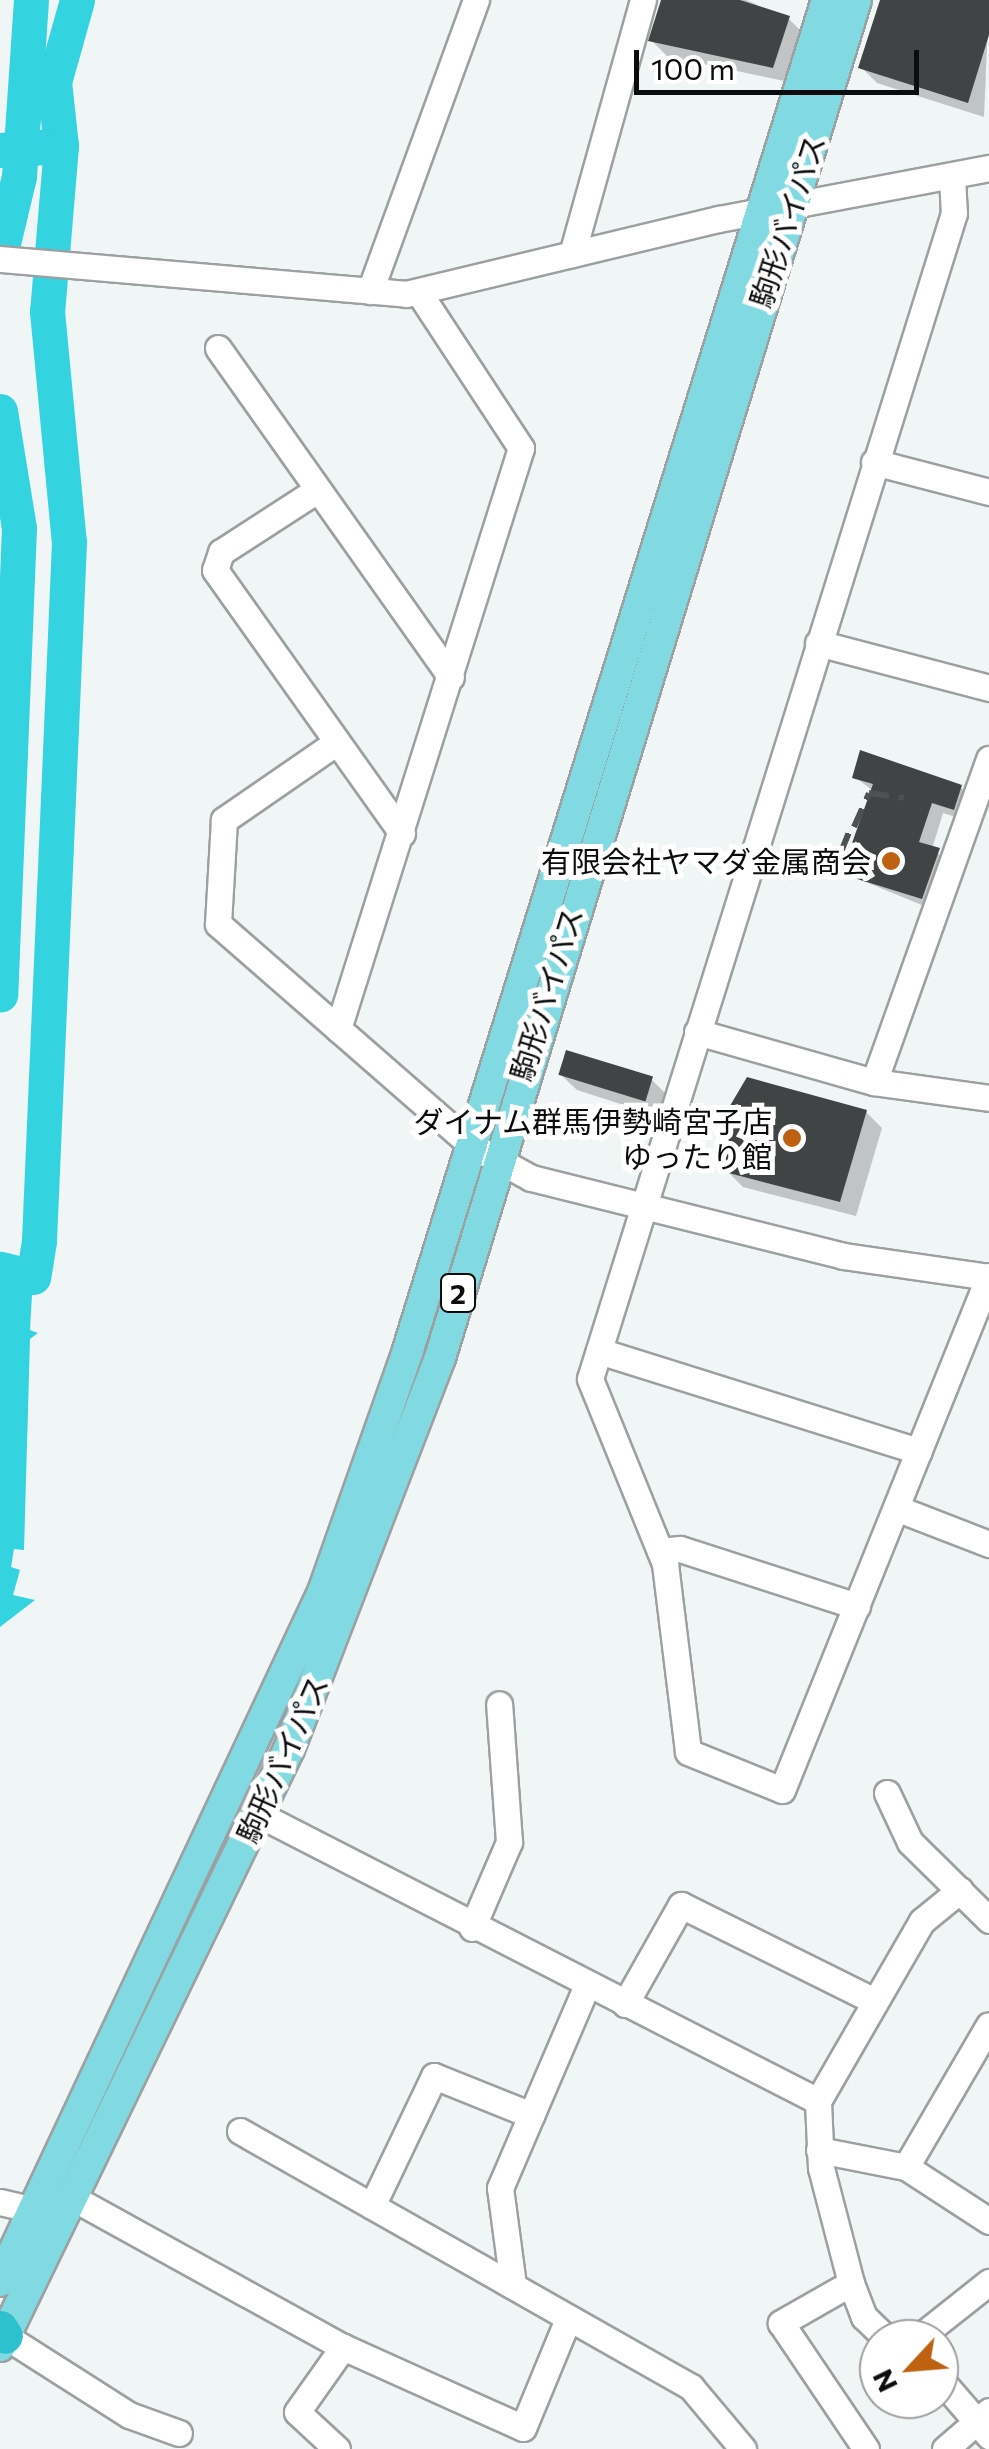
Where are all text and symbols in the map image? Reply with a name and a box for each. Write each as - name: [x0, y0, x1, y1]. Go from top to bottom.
- scale bar: [639, 30, 924, 92]
- text: 100 m: [651, 49, 735, 86]
- street label: 駒形バイパス: [742, 130, 832, 312]
- place label: 有限会社ヤマダ金属商会: [541, 843, 871, 879]
- marker: 有限会社ヤマダ金属商会: [880, 850, 902, 872]
- street label: 駒形バイパス: [502, 903, 590, 1085]
- place label: ダイナム群馬伊勢崎宮子店 ゆったり館: [412, 1103, 772, 1174]
- marker: ダイナム群馬伊勢崎宮子店 ゆったり館: [781, 1127, 803, 1149]
- road number: 2: [438, 1270, 478, 1316]
- street label: 駒形バイパス: [229, 1669, 335, 1849]
- north arrow: [859, 2319, 959, 2419]
- text: N: [864, 2364, 904, 2398]

